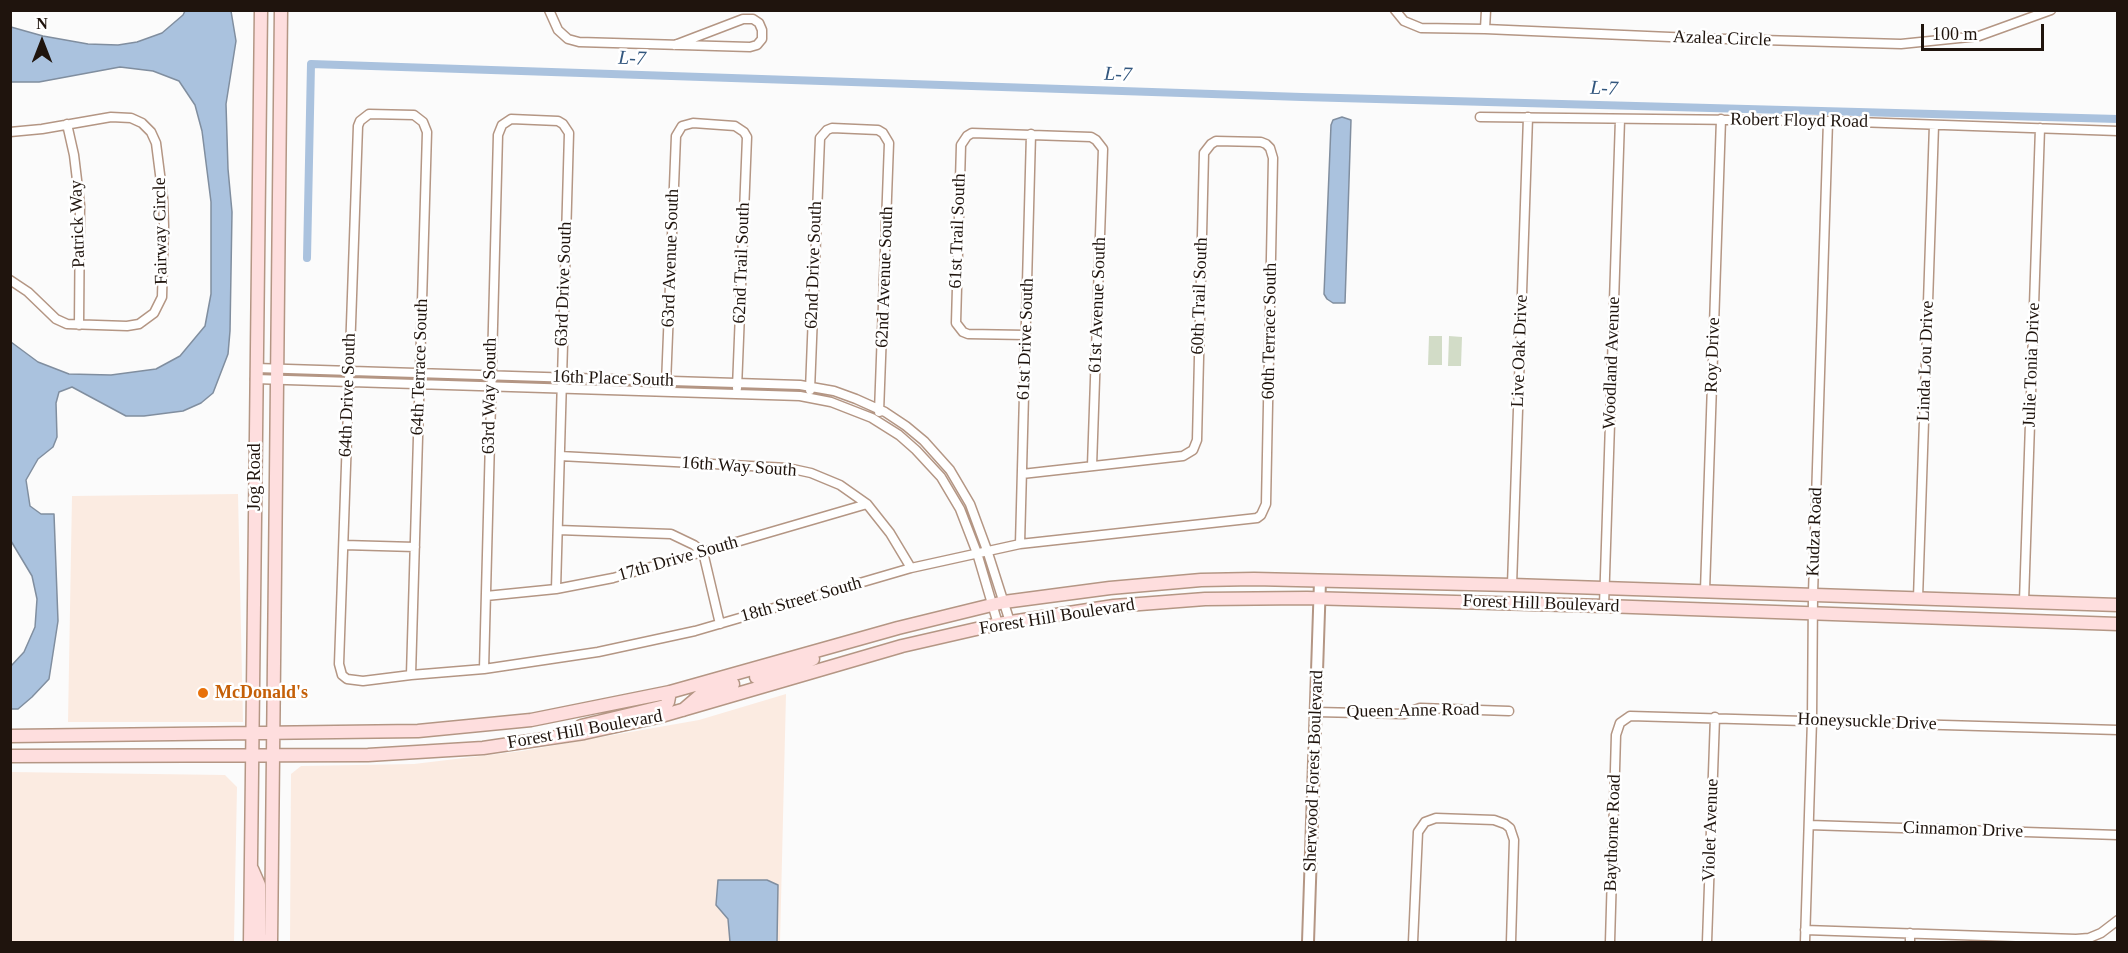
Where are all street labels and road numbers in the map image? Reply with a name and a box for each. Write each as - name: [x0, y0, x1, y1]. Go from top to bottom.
- street label: Azalea Circle: [1672, 26, 1772, 52]
- street label: Robert Floyd Road: [1730, 109, 1868, 133]
- street label: 61st Trail South: [945, 173, 971, 289]
- street label: Fairway Circle: [149, 177, 173, 285]
- street label: Patrick Way: [66, 180, 90, 268]
- street label: 63rd Avenue South: [658, 188, 684, 328]
- street label: 62nd Drive South: [801, 201, 827, 329]
- street label: 62nd Trail South: [729, 202, 755, 324]
- street label: 62nd Avenue South: [872, 206, 898, 348]
- street label: 63rd Drive South: [551, 221, 577, 347]
- street label: 61st Avenue South: [1085, 237, 1111, 373]
- street label: 60th Trail South: [1187, 237, 1213, 355]
- street label: 60th Terrace South: [1258, 262, 1282, 400]
- street label: 61st Drive South: [1013, 278, 1039, 400]
- street label: Live Oak Drive: [1507, 294, 1533, 408]
- street label: Woodland Avenue: [1599, 296, 1625, 430]
- street label: 64th Terrace South: [407, 298, 433, 436]
- street label: Linda Lou Drive: [1913, 300, 1939, 422]
- street label: Julie Tonia Drive: [2019, 302, 2045, 428]
- street label: Roy Drive: [1701, 317, 1725, 393]
- street label: 64th Drive South: [335, 333, 361, 457]
- street label: 63rd Way South: [478, 338, 502, 454]
- street label: 16th Place South: [552, 366, 674, 392]
- street label: Jog Road: [244, 443, 266, 511]
- street label: 16th Way South: [681, 452, 797, 482]
- street label: Kudza Road: [1803, 487, 1827, 577]
- street label: 17th Drive South: [615, 532, 741, 586]
- street label: 18th Street South: [738, 572, 864, 628]
- street label: Forest Hill Boulevard: [1462, 590, 1620, 618]
- street label: Forest Hill Boulevard: [978, 594, 1136, 640]
- street label: Sherwood Forest Boulevard: [1300, 670, 1328, 872]
- street label: Queen Anne Road: [1346, 699, 1480, 723]
- street label: Forest Hill Boulevard: [506, 706, 664, 754]
- street label: Honeysuckle Drive: [1797, 709, 1937, 735]
- street label: Baythorne Road: [1600, 774, 1626, 892]
- street label: Violet Avenue: [1698, 778, 1724, 882]
- street label: Cinnamon Drive: [1902, 817, 2024, 843]

